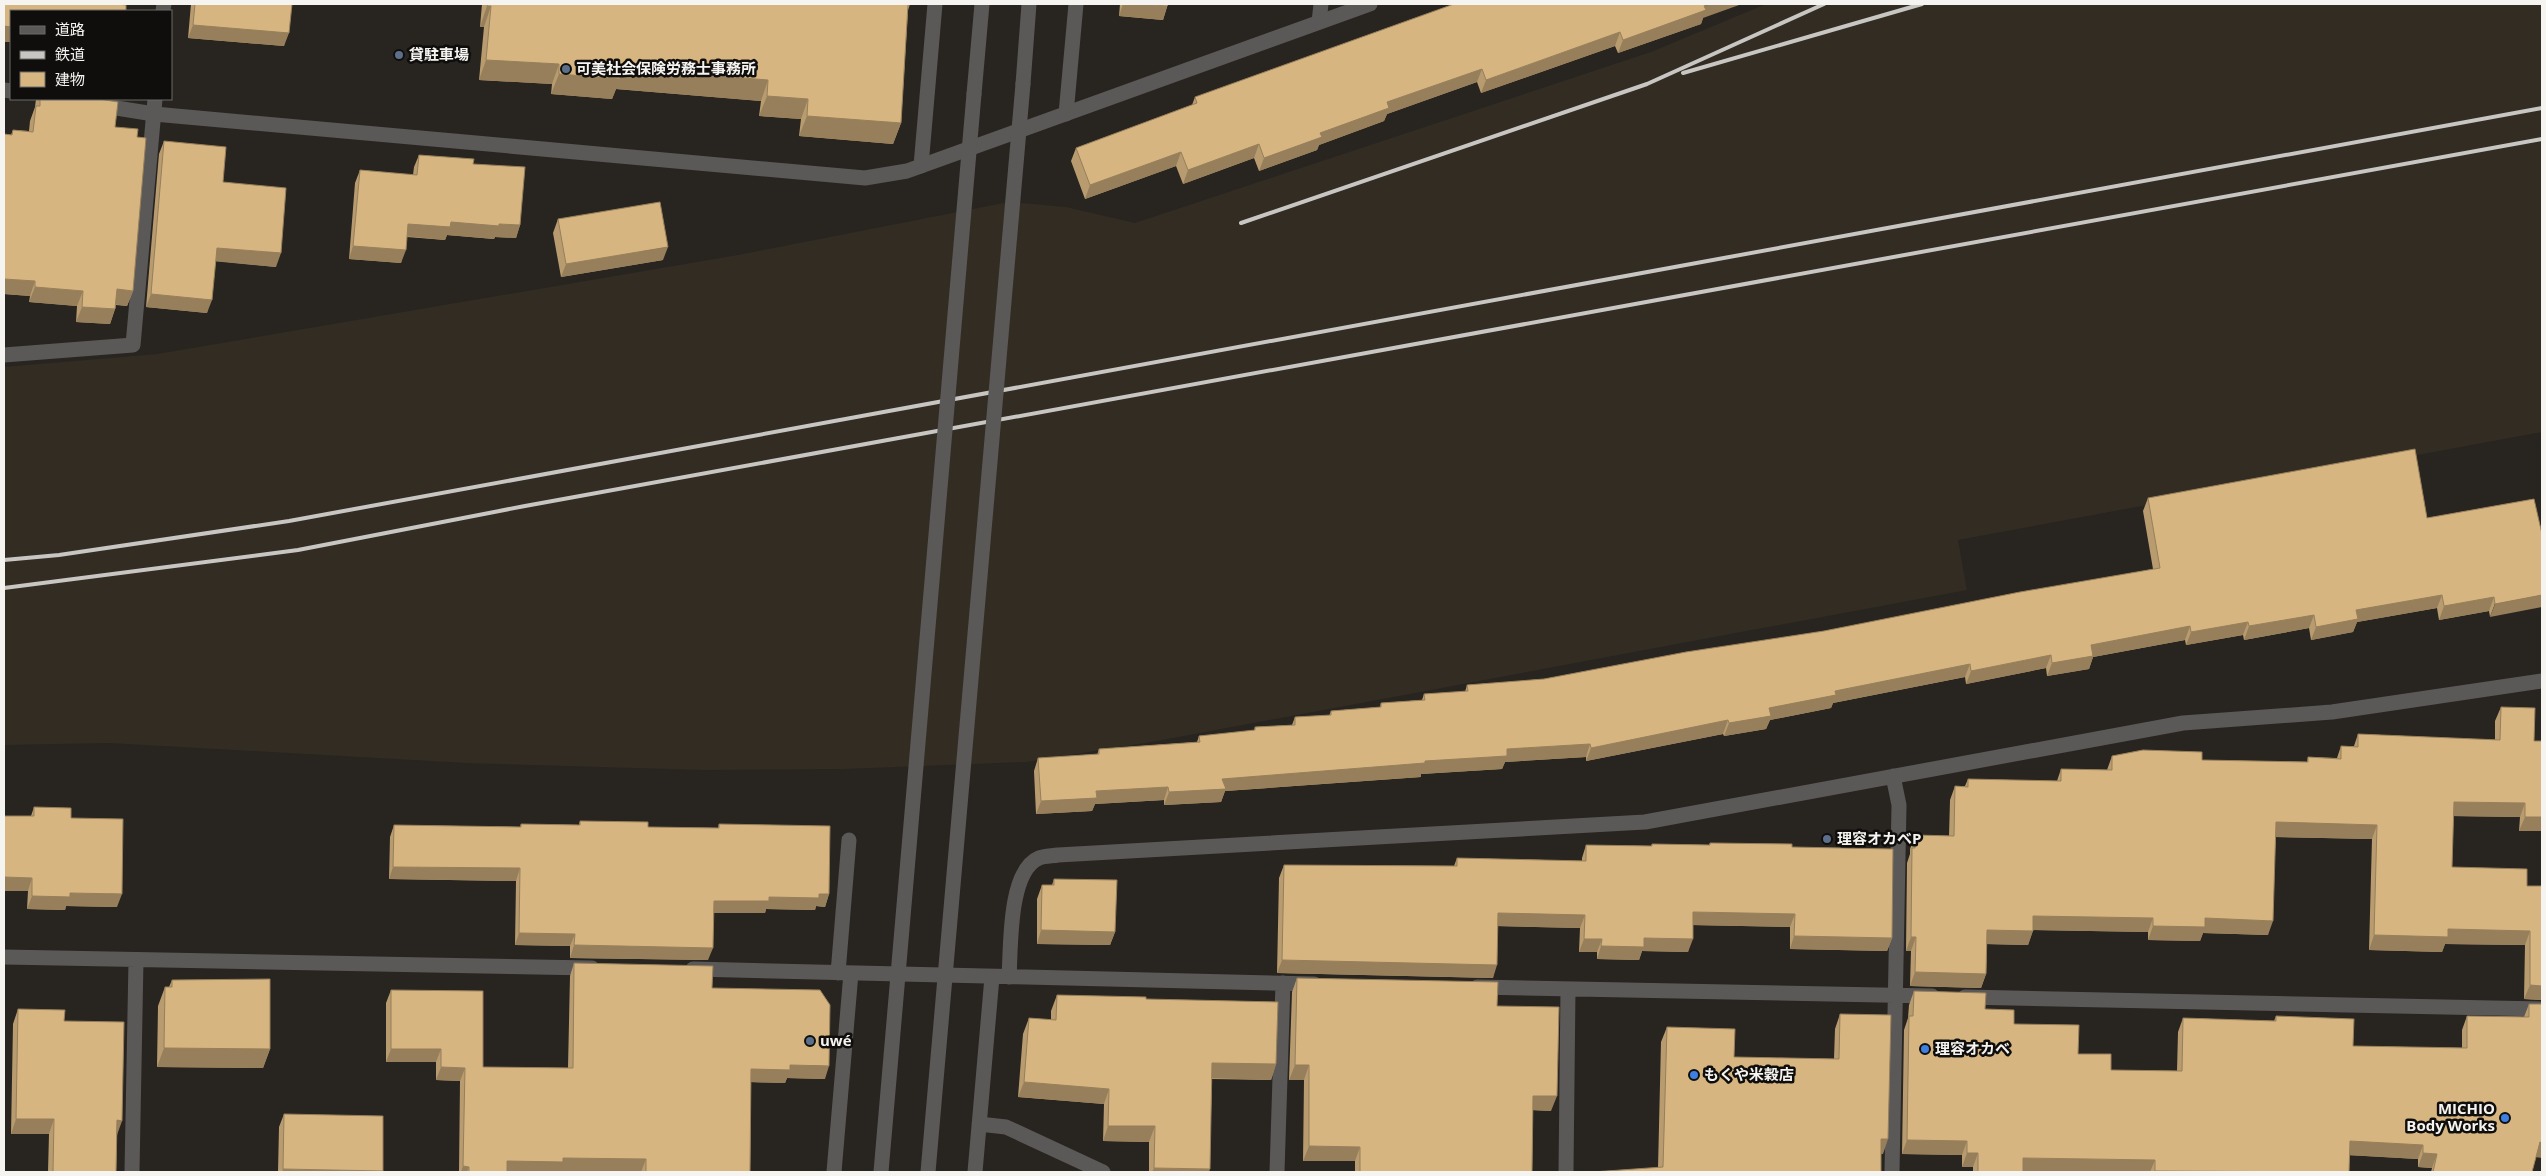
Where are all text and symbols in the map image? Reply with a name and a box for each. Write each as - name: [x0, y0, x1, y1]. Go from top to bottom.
- legend: [10, 10, 172, 100]
- text: 道路: [55, 19, 85, 39]
- text: 鉄道: [55, 44, 85, 64]
- place label: 貸駐車場: [409, 44, 469, 64]
- marker: 貸駐車場: [393, 49, 405, 61]
- place label: 可美社会保険労務士事務所: [576, 58, 756, 78]
- marker: 可美社会保険労務士事務所: [560, 63, 572, 75]
- text: 建物: [55, 69, 85, 89]
- place label: 理容オカベP: [1837, 828, 1921, 848]
- marker: 理容オカベP: [1821, 833, 1833, 845]
- place label: uwé: [820, 1030, 852, 1050]
- marker: uwé: [804, 1035, 816, 1047]
- place label: 理容オカベ: [1935, 1038, 2010, 1058]
- marker: 理容オカベ: [1919, 1043, 1931, 1055]
- place label: もくや米穀店: [1704, 1064, 1794, 1084]
- marker: もくや米穀店: [1688, 1069, 1700, 1081]
- place label: MICHIO Body Works: [2406, 1098, 2495, 1135]
- marker: MICHIO Body Works: [2499, 1112, 2511, 1124]

